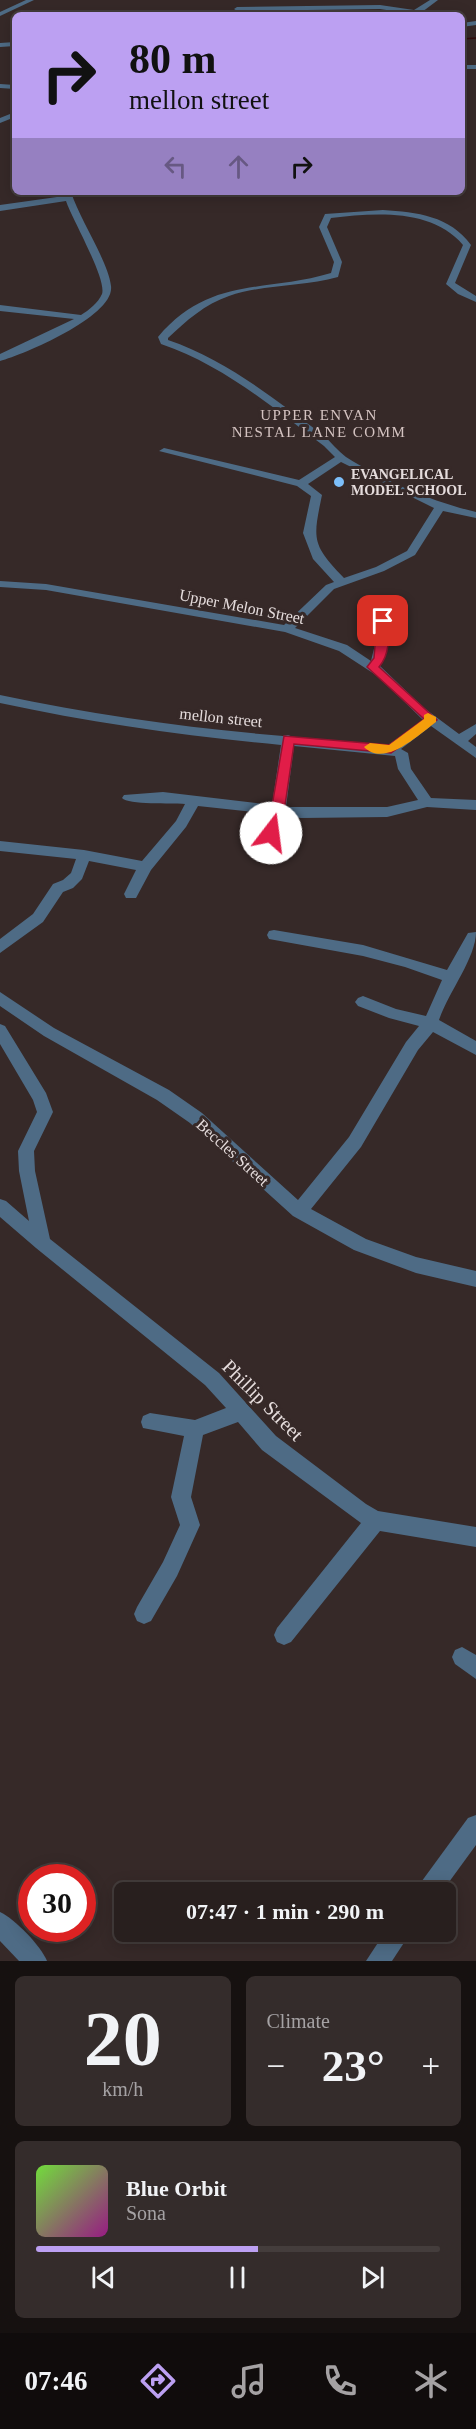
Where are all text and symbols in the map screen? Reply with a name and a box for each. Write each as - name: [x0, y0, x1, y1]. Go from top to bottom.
- icon: right: [30, 36, 108, 114]
- text: 80 m: [129, 36, 217, 82]
- text: mellon street: [129, 85, 269, 115]
- icon: left: [159, 150, 192, 183]
- icon: ahead: [222, 150, 255, 183]
- icon: right: [285, 150, 318, 183]
- district label: UPPER ENVAN NESTAL LANE COMM: [232, 407, 406, 440]
- place label: EVANGELICAL MODEL SCHOOL: [351, 467, 467, 498]
- marker: EVANGELICAL MODEL SCHOOL: [332, 475, 346, 489]
- street label: Upper Melon Street: [178, 586, 306, 628]
- pin: [357, 595, 408, 646]
- icon: arrive: [366, 604, 399, 637]
- street label: mellon street: [179, 705, 264, 730]
- position arrow: [239, 801, 303, 865]
- street label: Beccles Street: [193, 1116, 273, 1190]
- street label: Phillip Street: [217, 1355, 308, 1446]
- speed limit sign: 30: [18, 1864, 96, 1942]
- text: 07:47 · 1 min · 290 m: [186, 1899, 384, 1924]
- text: 20: [84, 1995, 162, 2082]
- text: Climate: [267, 2010, 330, 2032]
- text: 23°: [322, 2041, 385, 2091]
- text: −: [267, 2048, 285, 2084]
- text: +: [421, 2048, 440, 2084]
- text: km/h: [102, 2078, 143, 2100]
- text: Blue Orbit: [126, 2176, 227, 2201]
- text: Sona: [126, 2202, 166, 2224]
- icon: previous: [87, 2261, 120, 2294]
- icon: pause: [221, 2261, 254, 2294]
- icon: next: [356, 2261, 389, 2294]
- icon: directions: [137, 2360, 179, 2402]
- icon: music: [228, 2360, 270, 2402]
- icon: phone: [319, 2360, 361, 2402]
- icon: climate: [410, 2360, 452, 2402]
- text: 07:46: [25, 2366, 88, 2396]

